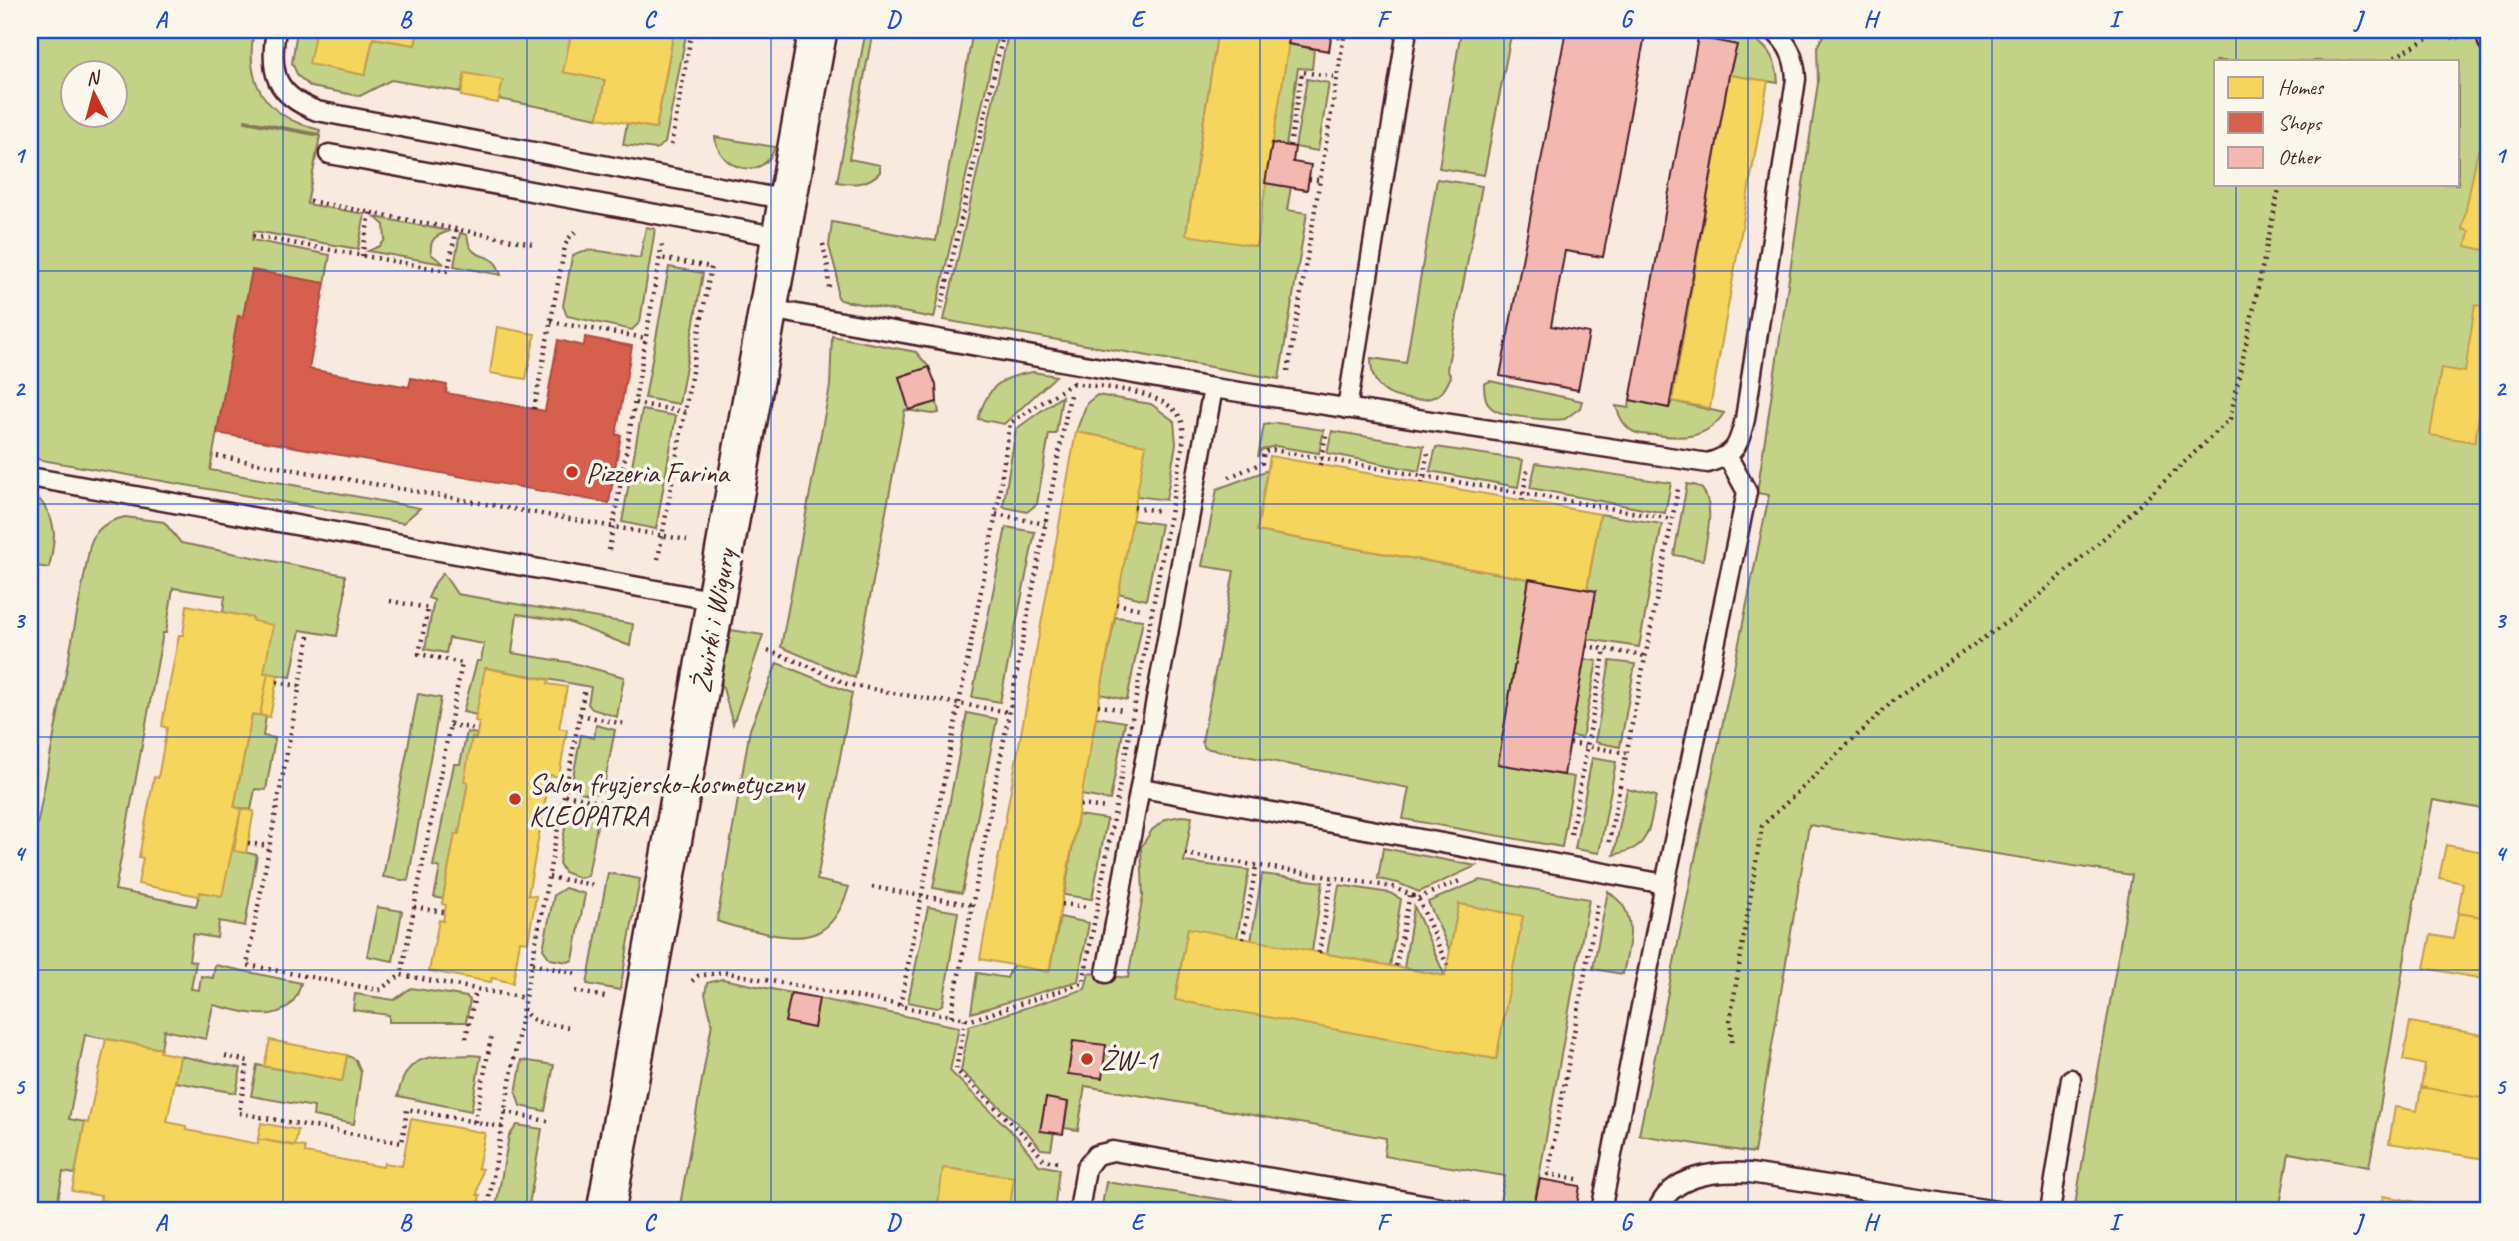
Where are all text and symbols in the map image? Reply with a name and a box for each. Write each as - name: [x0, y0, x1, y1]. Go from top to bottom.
- text: A: [155, 5, 169, 34]
- text: B: [399, 5, 413, 34]
- text: C: [644, 5, 658, 34]
- text: D: [886, 5, 902, 34]
- text: E: [1131, 5, 1147, 34]
- text: F: [1377, 5, 1393, 34]
- text: G: [1620, 5, 1635, 34]
- text: H: [1863, 5, 1881, 34]
- text: I: [2109, 5, 2124, 34]
- text: J: [2352, 5, 2365, 34]
- north arrow: [60, 60, 130, 130]
- legend: [2214, 60, 2460, 186]
- text: N: [85, 65, 103, 91]
- text: Homes: [2278, 74, 2325, 100]
- text: Shops: [2278, 110, 2323, 136]
- text: 1: [14, 141, 27, 170]
- text: 1: [2495, 141, 2508, 170]
- text: Other: [2278, 144, 2321, 170]
- text: 2: [14, 374, 27, 403]
- text: 2: [2495, 374, 2508, 403]
- place label: Pizzeria Farina: [586, 455, 731, 490]
- marker: Pizzeria Farina: [564, 464, 580, 480]
- street label: Żwirki i Wigury: [683, 544, 743, 695]
- text: 3: [14, 606, 27, 635]
- text: 3: [2495, 606, 2508, 635]
- place label: Salon fryzjersko-kosmetyczny KLEOPATRA: [529, 766, 806, 833]
- marker: Salon fryzjersko-kosmetyczny KLEOPATRA: [507, 791, 523, 807]
- text: 4: [14, 839, 27, 868]
- text: 4: [2495, 839, 2508, 868]
- place label: ŻW-1: [1101, 1042, 1159, 1077]
- marker: ŻW-1: [1079, 1051, 1095, 1067]
- text: 5: [14, 1072, 26, 1101]
- text: 5: [2495, 1072, 2507, 1101]
- text: A: [155, 1208, 169, 1237]
- text: B: [399, 1208, 413, 1237]
- text: C: [644, 1208, 658, 1237]
- text: D: [886, 1208, 902, 1237]
- text: E: [1131, 1208, 1147, 1237]
- text: F: [1377, 1208, 1393, 1237]
- text: G: [1620, 1208, 1635, 1237]
- text: H: [1863, 1208, 1881, 1237]
- text: I: [2109, 1208, 2124, 1237]
- text: J: [2352, 1208, 2365, 1237]

